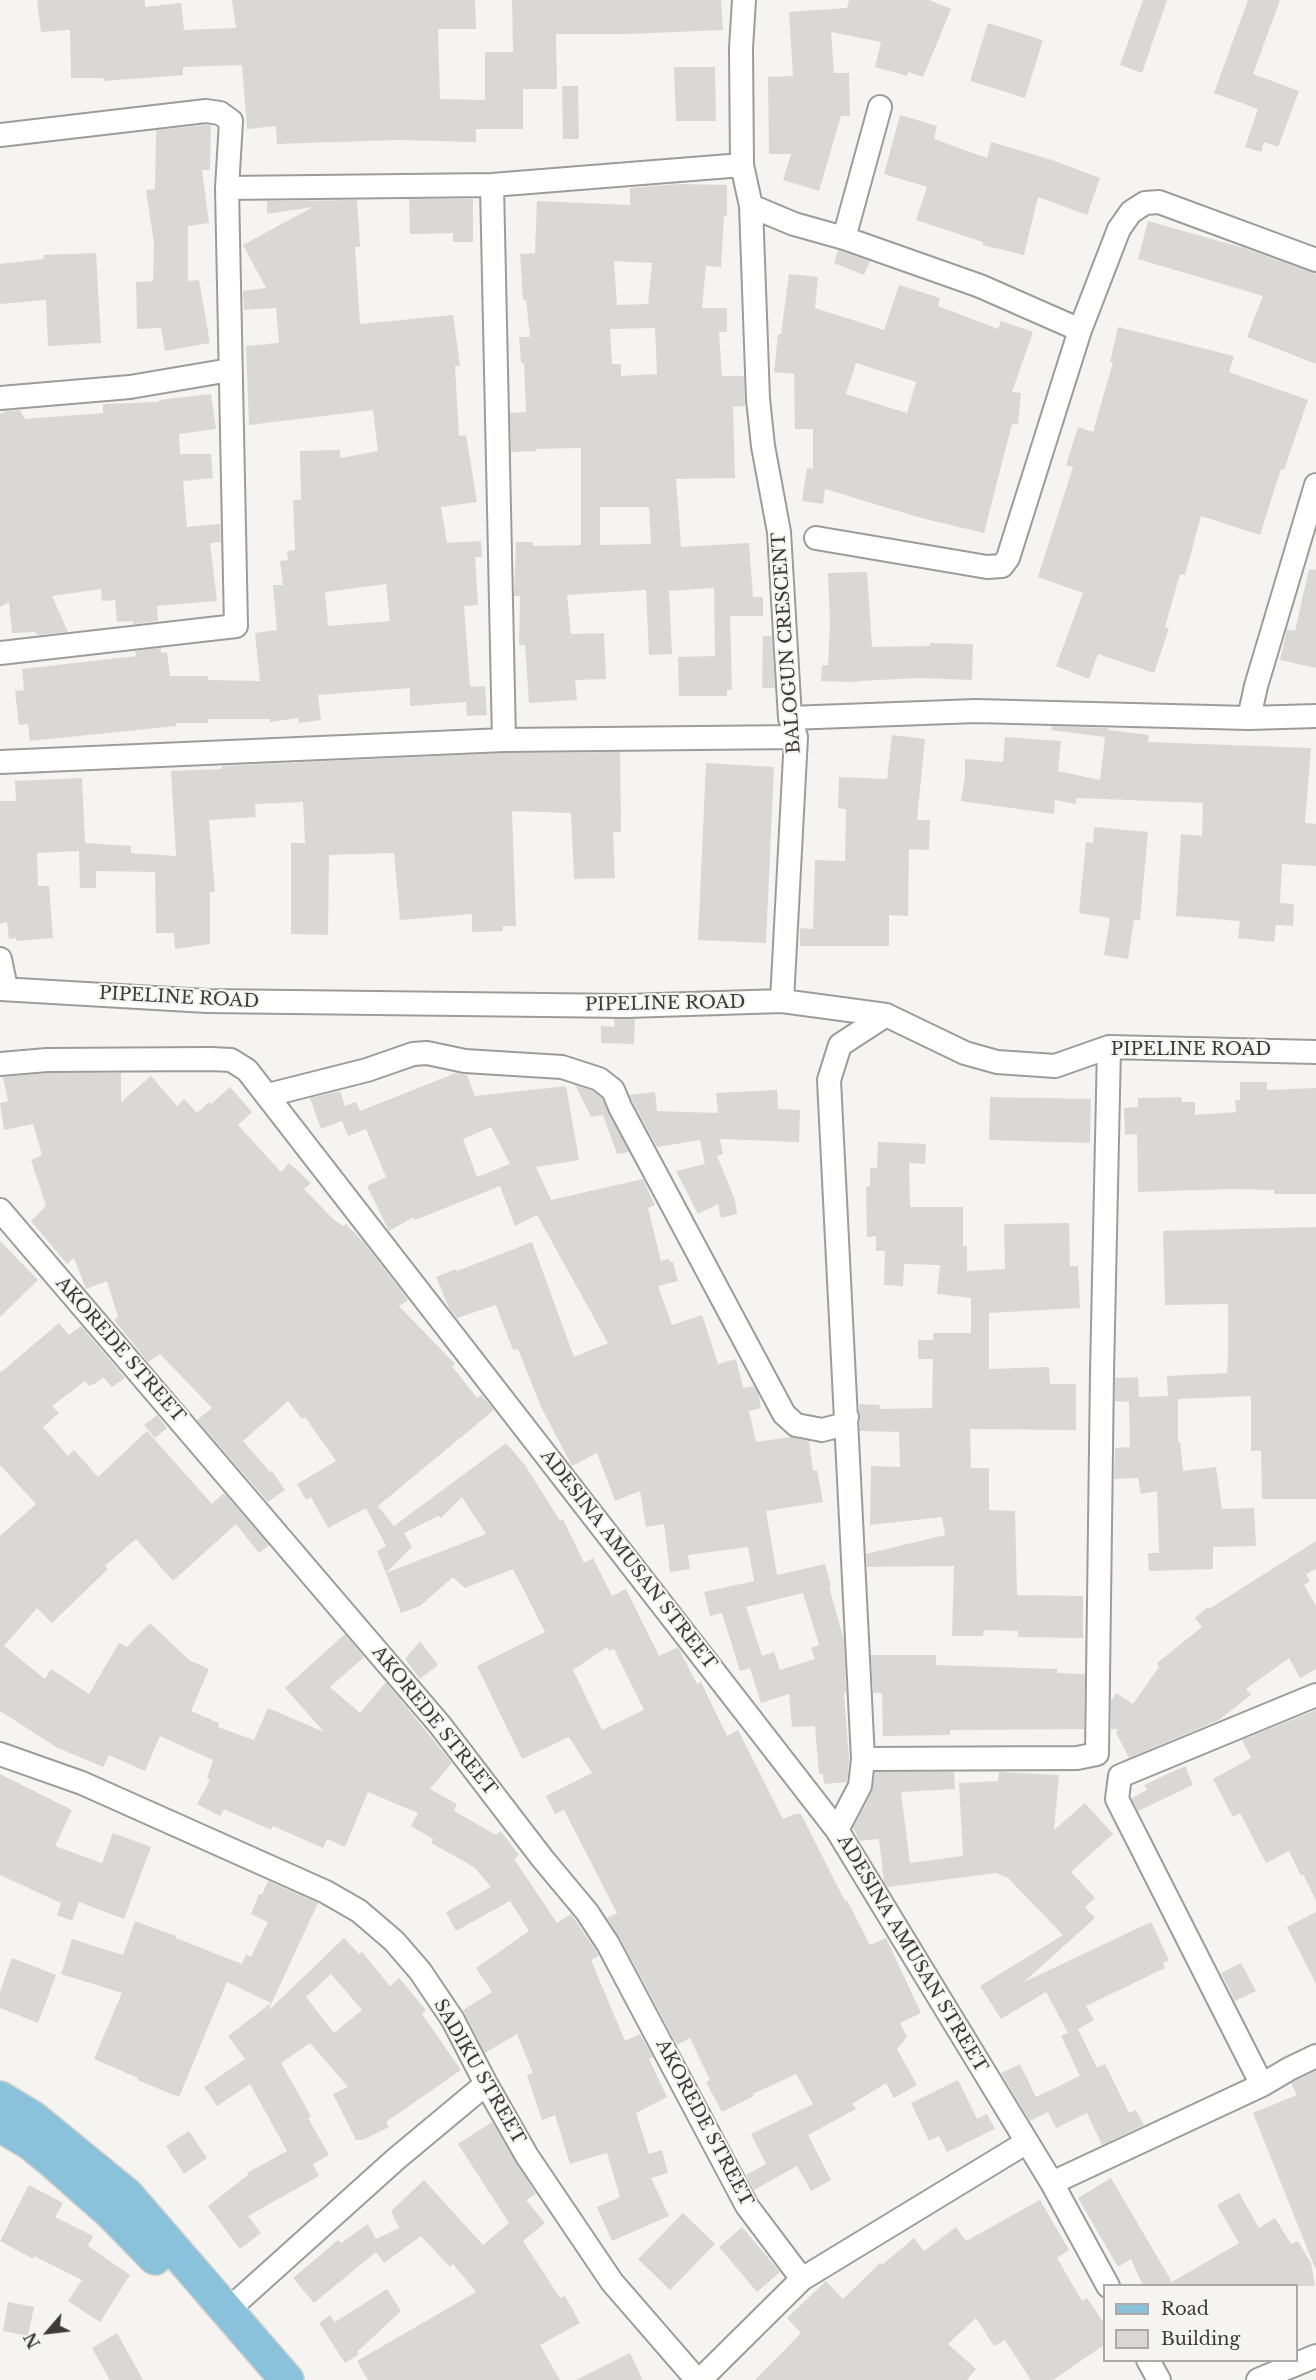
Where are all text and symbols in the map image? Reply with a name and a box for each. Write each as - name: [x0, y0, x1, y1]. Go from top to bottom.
- street label: BALOGUN CRESCENT: [768, 532, 806, 754]
- street label: PIPELINE ROAD: [98, 983, 260, 1013]
- street label: PIPELINE ROAD: [585, 992, 745, 1016]
- street label: PIPELINE ROAD: [1111, 1039, 1271, 1061]
- street label: AKOREDE STREET: [51, 1273, 189, 1427]
- street label: ADESINA AMUSAN STREET: [535, 1446, 721, 1674]
- street label: AKOREDE STREET: [367, 1642, 501, 1800]
- street label: ADESINA AMUSAN STREET: [832, 1831, 992, 2077]
- street label: SADIKU STREET: [429, 1996, 529, 2148]
- street label: AKOREDE STREET: [651, 2036, 757, 2210]
- legend: [1103, 2284, 1298, 2362]
- text: Road: [1161, 2298, 1209, 2320]
- north arrow: [18, 2302, 78, 2362]
- text: Building: [1161, 2328, 1240, 2350]
- text: N: [20, 2329, 44, 2352]

